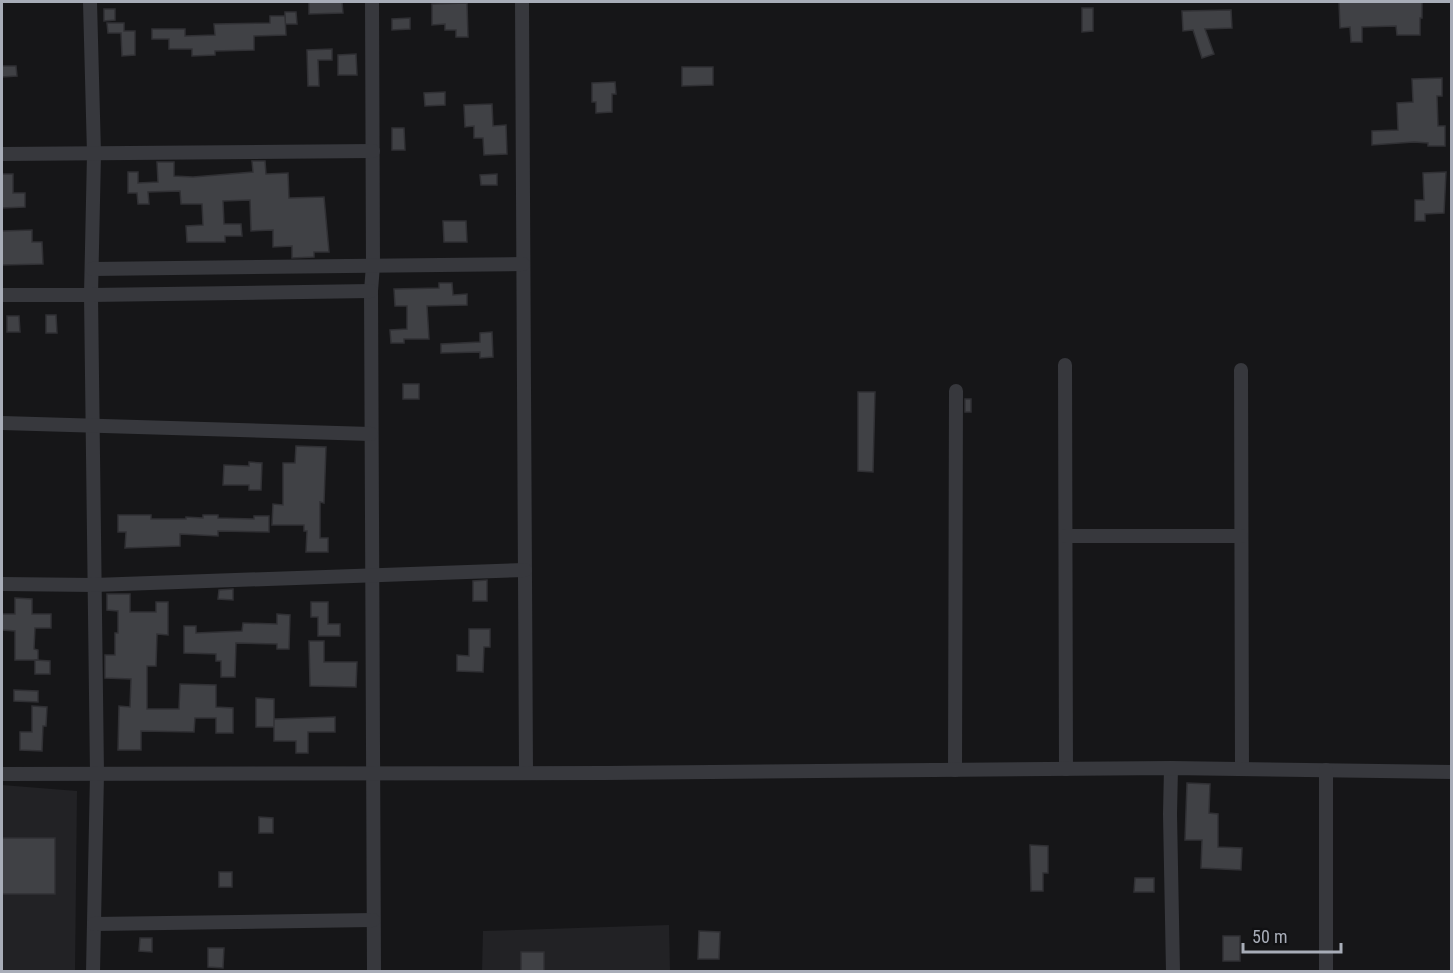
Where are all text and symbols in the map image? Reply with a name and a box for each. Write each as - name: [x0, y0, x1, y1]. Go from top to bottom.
- scale bar: [1243, 916, 1340, 954]
- text: 50 m: [1252, 926, 1287, 947]

